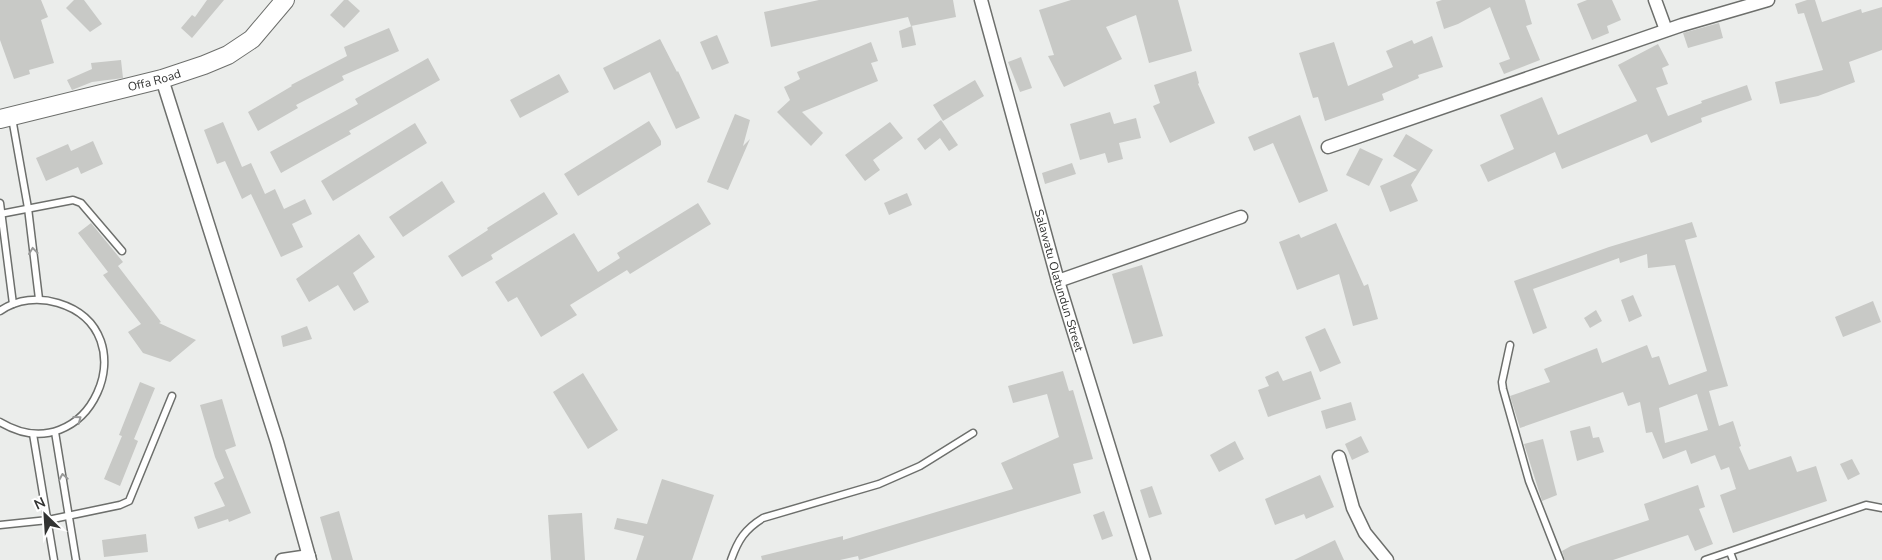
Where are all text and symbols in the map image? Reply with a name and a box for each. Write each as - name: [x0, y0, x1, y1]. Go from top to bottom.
- street label: Offa Road: [126, 65, 183, 95]
- street label: Salawatu Olatundun Street: [1031, 207, 1087, 354]
- one-way arrow: [28, 247, 39, 255]
- one-way arrow: [72, 416, 82, 425]
- one-way arrow: [58, 473, 68, 482]
- north arrow: [20, 490, 70, 540]
- text: N: [31, 493, 48, 514]

